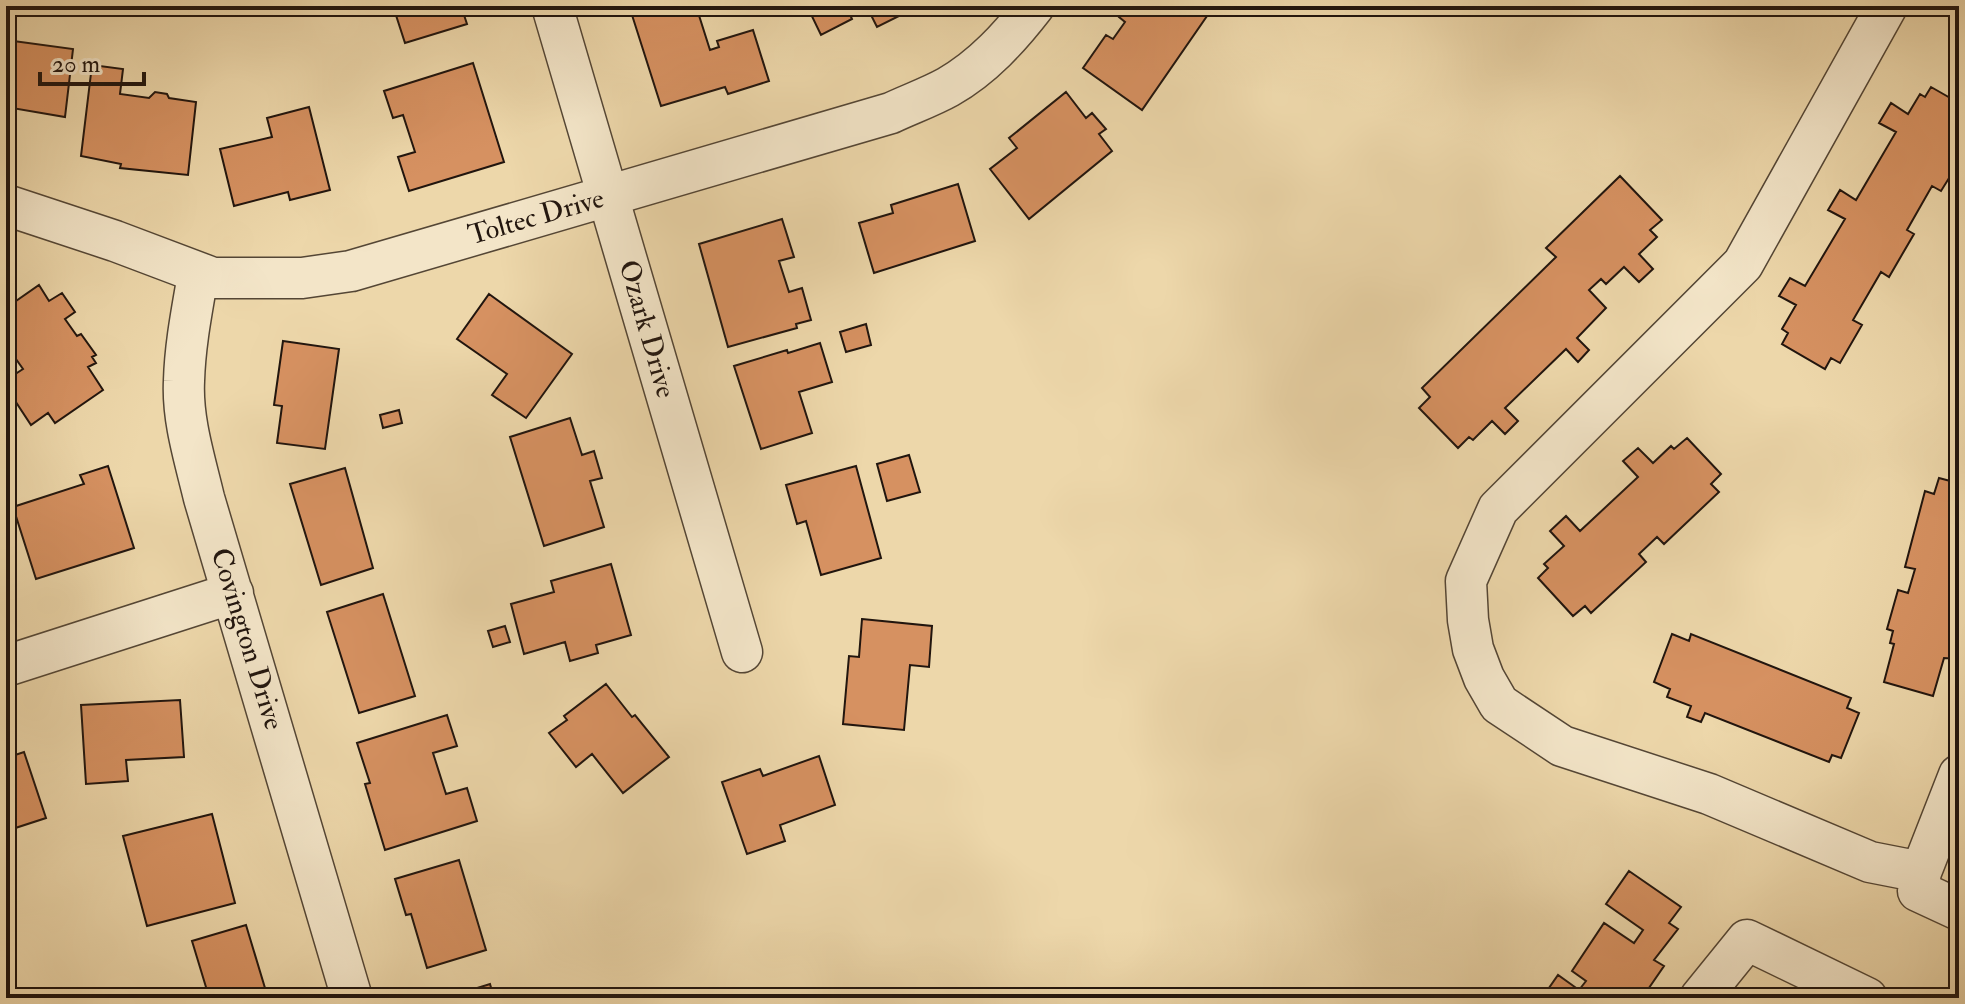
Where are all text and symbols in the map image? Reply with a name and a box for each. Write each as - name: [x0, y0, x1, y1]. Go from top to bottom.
- scale bar: [40, 36, 144, 86]
- text: 20 m: [52, 49, 101, 80]
- street label: Toltec Drive: [464, 181, 608, 253]
- street label: Ozark Drive: [611, 256, 683, 402]
- street label: Covington Drive: [203, 544, 291, 734]

